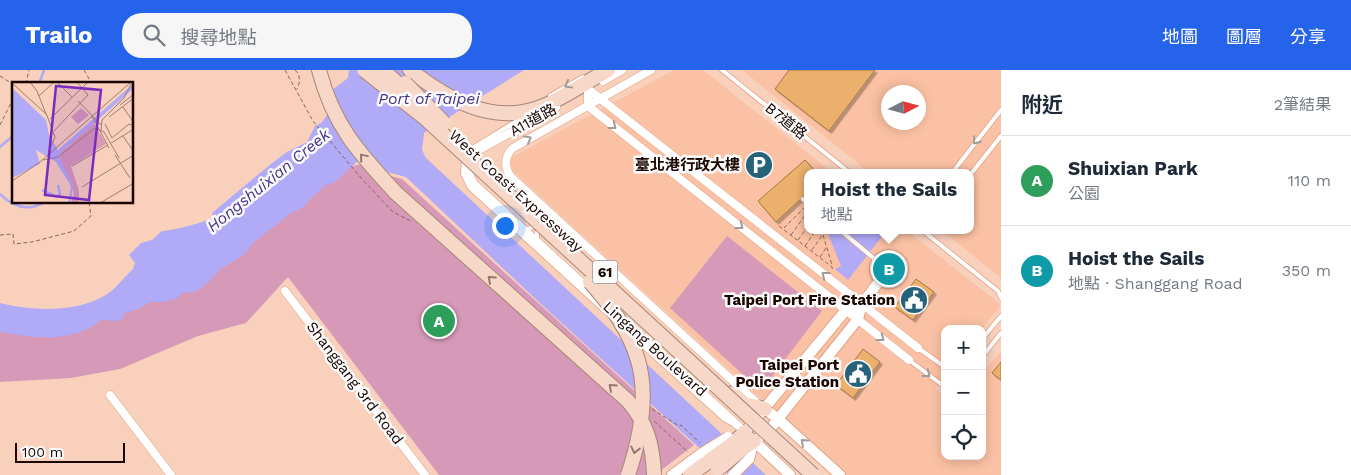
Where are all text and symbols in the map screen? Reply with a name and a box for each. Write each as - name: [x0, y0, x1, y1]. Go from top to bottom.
- search box: [122, 13, 472, 58]
- text: Trailo: [25, 21, 92, 49]
- icon: search: [140, 21, 168, 49]
- text: 搜尋地點: [180, 26, 256, 49]
- text: 地圖: [1162, 26, 1198, 47]
- text: 圖層: [1226, 26, 1262, 47]
- text: 分享: [1290, 26, 1326, 47]
- one-way arrow: [565, 79, 574, 89]
- inset map: [12, 82, 134, 204]
- north arrow: [881, 85, 926, 130]
- water label: Port of Taipei: [378, 89, 481, 108]
- text: 附近: [1021, 92, 1063, 117]
- text: 2筆結果: [1274, 95, 1331, 114]
- street label: B7道路: [762, 99, 810, 143]
- street label: A11道路: [507, 100, 559, 140]
- one-way arrow: [607, 120, 616, 129]
- water label: Hongshuixian Creek: [203, 124, 335, 236]
- street label: West Coast Expressway: [445, 126, 587, 256]
- one-way arrow: [523, 136, 532, 146]
- one-way arrow: [973, 136, 982, 145]
- parking icon: 臺北港行政大樓: [744, 150, 774, 180]
- one-way arrow: [360, 154, 369, 163]
- place label: 臺北港行政大樓: [635, 156, 740, 174]
- text: Shuixian Park: [1068, 157, 1198, 180]
- popup: [804, 169, 974, 234]
- text: A: [1032, 171, 1042, 190]
- text: 110 m: [1288, 171, 1331, 190]
- text: Hoist the Sails: [821, 178, 957, 201]
- text: 公園: [1068, 184, 1100, 203]
- text: 地點: [821, 205, 853, 224]
- your location: [492, 213, 518, 239]
- one-way arrow: [734, 221, 743, 229]
- text: Hoist the Sails: [1068, 247, 1204, 270]
- pin: B: [873, 250, 905, 288]
- road number: 61: [592, 260, 618, 283]
- text: B: [1032, 261, 1042, 280]
- text: 350 m: [1282, 261, 1331, 280]
- one-way arrow: [822, 272, 831, 280]
- text: 地點 · Shanggang Road: [1068, 274, 1243, 293]
- one-way arrow: [488, 276, 497, 285]
- public building icon: Taipei Port Fire Station: [899, 285, 929, 315]
- place label: Taipei Port Fire Station: [724, 291, 895, 309]
- street label: Lingang Boulevard: [599, 298, 711, 400]
- pin: A: [423, 302, 455, 340]
- street label: Shanggang 3rd Road: [303, 318, 407, 448]
- map controls: [941, 325, 986, 460]
- button: +: [941, 325, 986, 370]
- one-way arrow: [876, 332, 885, 341]
- place label: Taipei Port Police Station: [736, 356, 839, 391]
- public building icon: Taipei Port Police Station: [843, 359, 873, 389]
- one-way arrow: [921, 368, 930, 376]
- button: −: [941, 370, 986, 415]
- one-way arrow: [609, 384, 618, 393]
- button: locate: [941, 415, 986, 460]
- one-way arrow: [800, 439, 809, 448]
- scale bar: [15, 440, 125, 463]
- text: 100 m: [22, 444, 63, 460]
- one-way arrow: [630, 445, 641, 454]

